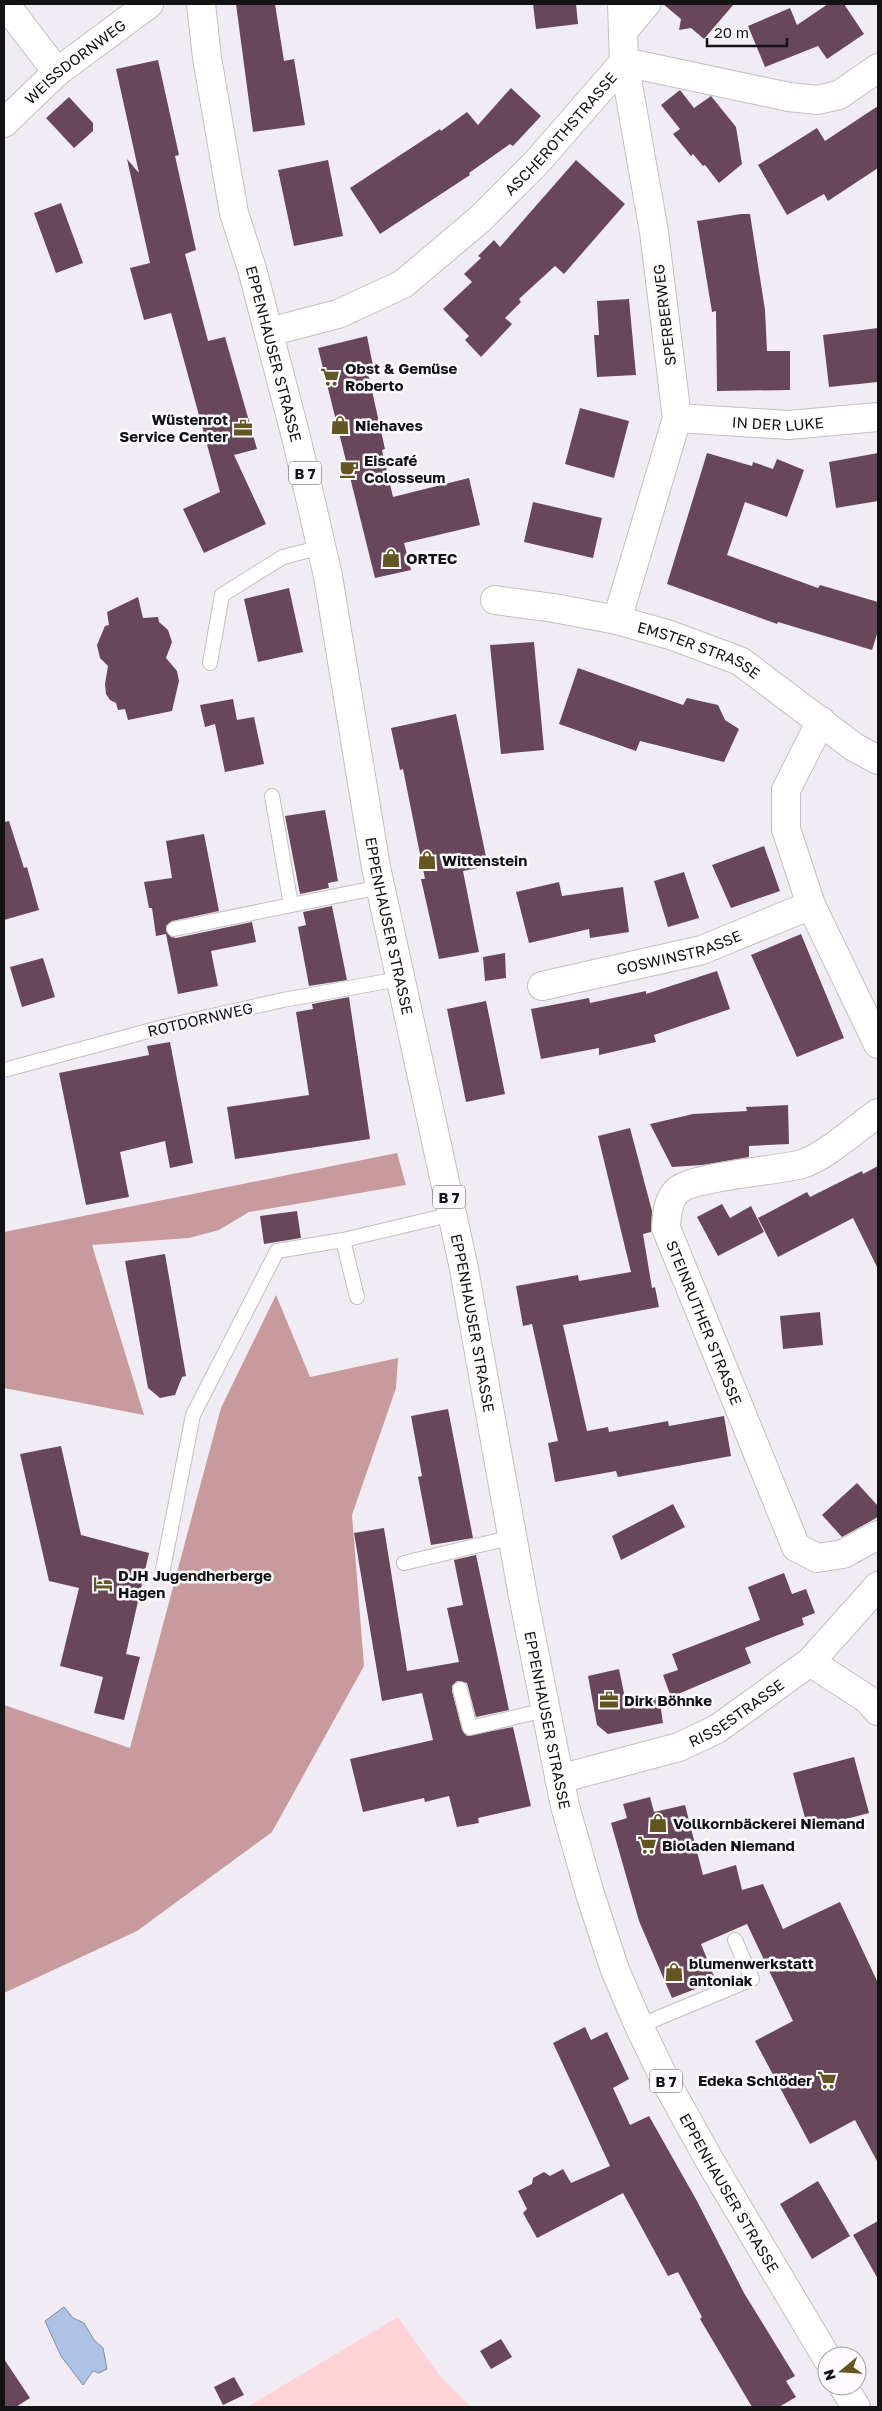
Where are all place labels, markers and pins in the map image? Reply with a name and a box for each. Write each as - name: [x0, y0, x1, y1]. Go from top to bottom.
- place label: Obst & Gemüse Roberto: [345, 359, 458, 394]
- supermarket icon: Obst & Gemüse Roberto: [319, 366, 341, 388]
- place label: Wüstenrot Service Center: [119, 410, 228, 445]
- shop icon: Niehaves: [329, 414, 351, 436]
- place label: Niehaves: [355, 416, 423, 434]
- office icon: Wüstenrot Service Center: [232, 417, 254, 439]
- place label: Eiscafé Colosseum: [364, 451, 445, 486]
- cafe icon: Eiscafé Colosseum: [338, 458, 360, 480]
- shop icon: ORTEC: [380, 547, 402, 569]
- place label: ORTEC: [406, 549, 458, 567]
- shop icon: Wittenstein: [416, 849, 438, 871]
- place label: Wittenstein: [442, 851, 527, 869]
- place label: DJH Jugendherberge Hagen: [118, 1566, 272, 1601]
- hotel icon: DJH Jugendherberge Hagen: [92, 1573, 114, 1595]
- office icon: Dirk Böhnke: [598, 1689, 620, 1711]
- place label: Dirk Böhnke: [624, 1691, 712, 1709]
- shop icon: Vollkornbäckerei Niemand: [647, 1812, 669, 1834]
- place label: Vollkornbäckerei Niemand: [673, 1814, 865, 1832]
- supermarket icon: Bioladen Niemand: [636, 1834, 658, 1856]
- place label: Bioladen Niemand: [662, 1836, 795, 1854]
- place label: blumenwerkstatt antoniak: [689, 1954, 814, 1989]
- shop icon: blumenwerkstatt antoniak: [663, 1961, 685, 1983]
- supermarket icon: Edeka Schlöder: [816, 2069, 838, 2091]
- place label: Edeka Schlöder: [698, 2071, 812, 2089]

